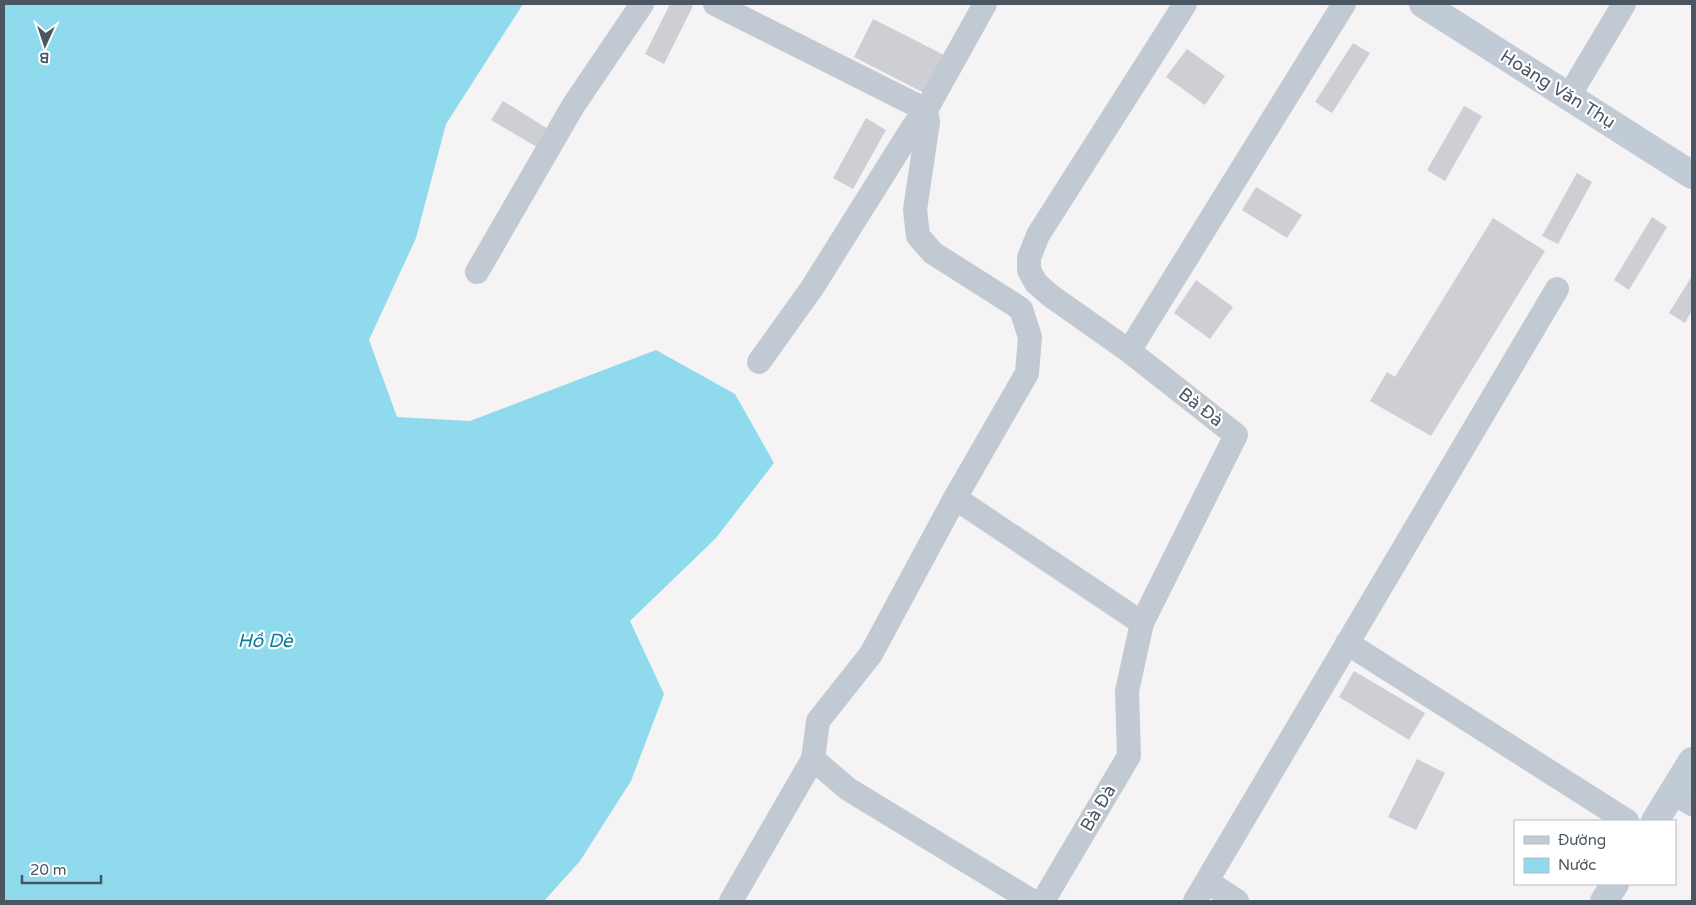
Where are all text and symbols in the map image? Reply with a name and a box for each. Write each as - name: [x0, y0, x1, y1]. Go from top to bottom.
- north arrow: [20, 20, 70, 70]
- street label: Hoàng Văn Thụ: [1496, 45, 1620, 133]
- text: B: [39, 49, 50, 66]
- street label: Bà Đà: [1174, 383, 1228, 431]
- water label: Hồ Dè: [237, 630, 294, 652]
- street label: Bà Đà: [1075, 781, 1121, 835]
- legend: [1514, 820, 1676, 885]
- text: Đường: [1558, 831, 1606, 849]
- scale bar: [22, 852, 101, 884]
- text: Nước: [1558, 856, 1596, 874]
- text: 20 m: [30, 861, 67, 879]

